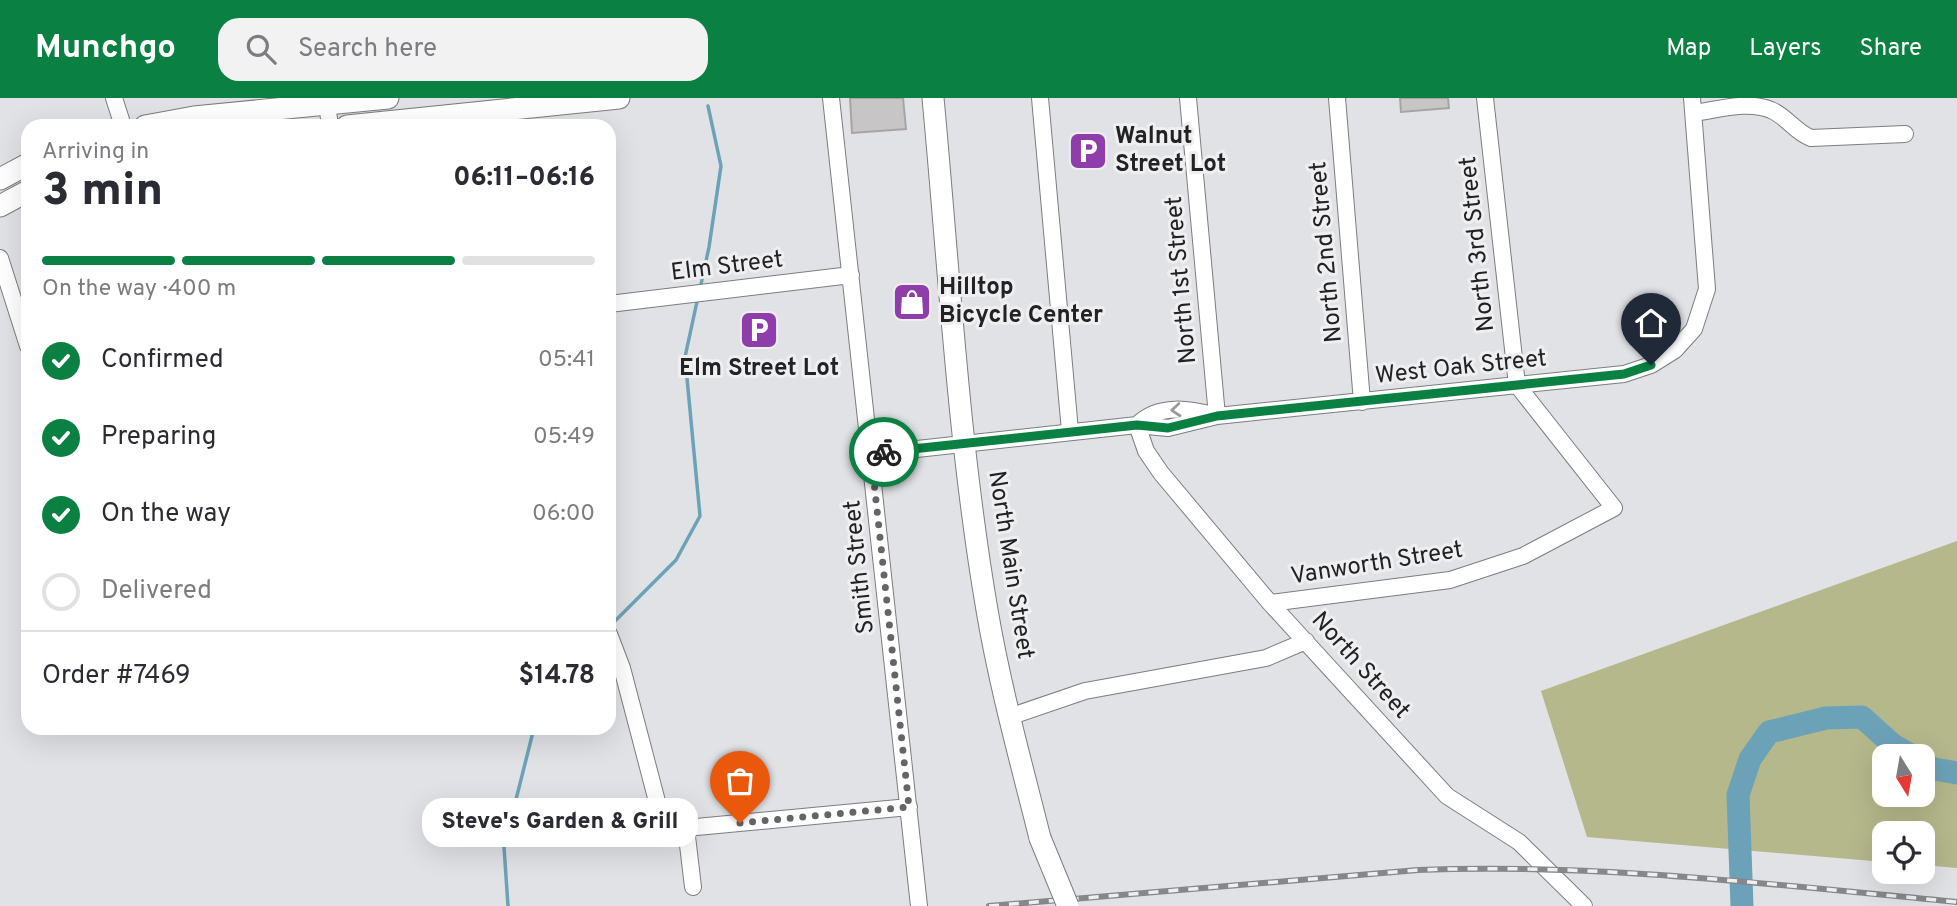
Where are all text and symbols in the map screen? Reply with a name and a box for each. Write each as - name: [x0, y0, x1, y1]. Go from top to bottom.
- search box: [218, 18, 708, 81]
- text: Munchgo: [35, 28, 176, 70]
- icon: search: [242, 30, 280, 68]
- text: Search here: [298, 33, 437, 66]
- text: Map: [1666, 34, 1711, 64]
- text: Layers: [1749, 34, 1821, 64]
- text: Share: [1859, 34, 1922, 64]
- place label: Walnut Street Lot: [1115, 122, 1226, 180]
- parking icon: Walnut Street Lot: [1067, 130, 1109, 172]
- text: Arriving in: [42, 138, 149, 167]
- street label: North 3rd Street: [1454, 155, 1502, 333]
- street label: North 2nd Street: [1304, 160, 1350, 344]
- text: 06:11–06:16: [453, 162, 595, 195]
- text: 3 min: [42, 163, 163, 222]
- street label: North 1st Street: [1160, 195, 1204, 365]
- street label: Elm Street: [669, 245, 785, 289]
- place label: Hilltop Bicycle Center: [939, 273, 1103, 331]
- text: On the way · 400 m: [42, 275, 236, 304]
- shop icon: Hilltop Bicycle Center: [891, 281, 933, 323]
- pin: [1621, 293, 1681, 365]
- icon: home: [1632, 304, 1670, 342]
- parking icon: Elm Street Lot: [738, 309, 780, 351]
- icon: check: [42, 342, 80, 380]
- text: Confirmed: [101, 344, 224, 377]
- street label: West Oak Street: [1374, 344, 1548, 392]
- text: 05:41: [538, 346, 595, 375]
- place label: Elm Street Lot: [679, 354, 839, 384]
- one-way arrow: [1170, 402, 1181, 417]
- courier: [849, 417, 919, 487]
- icon: check: [42, 419, 80, 457]
- text: Preparing: [101, 421, 216, 454]
- text: 05:49: [533, 423, 595, 452]
- icon: bike: [865, 433, 903, 471]
- street label: North Main Street: [980, 469, 1040, 661]
- icon: check: [42, 496, 80, 534]
- text: On the way: [101, 498, 231, 531]
- street label: Smith Street: [838, 498, 882, 636]
- text: 06:00: [532, 500, 595, 529]
- street label: Vanworth Street: [1289, 536, 1465, 592]
- text: Delivered: [101, 575, 212, 608]
- street label: North Street: [1304, 606, 1416, 726]
- text: Order #7469: [42, 660, 191, 693]
- text: $14.78: [519, 660, 595, 693]
- north arrow: [1872, 744, 1936, 807]
- map controls: [1872, 744, 1935, 884]
- pin: [710, 751, 770, 823]
- icon: bag: [721, 762, 759, 800]
- callout: Steve's Garden & Grill: [421, 798, 698, 848]
- text: Steve's Garden & Grill: [442, 808, 678, 837]
- button: locate: [1872, 821, 1935, 884]

